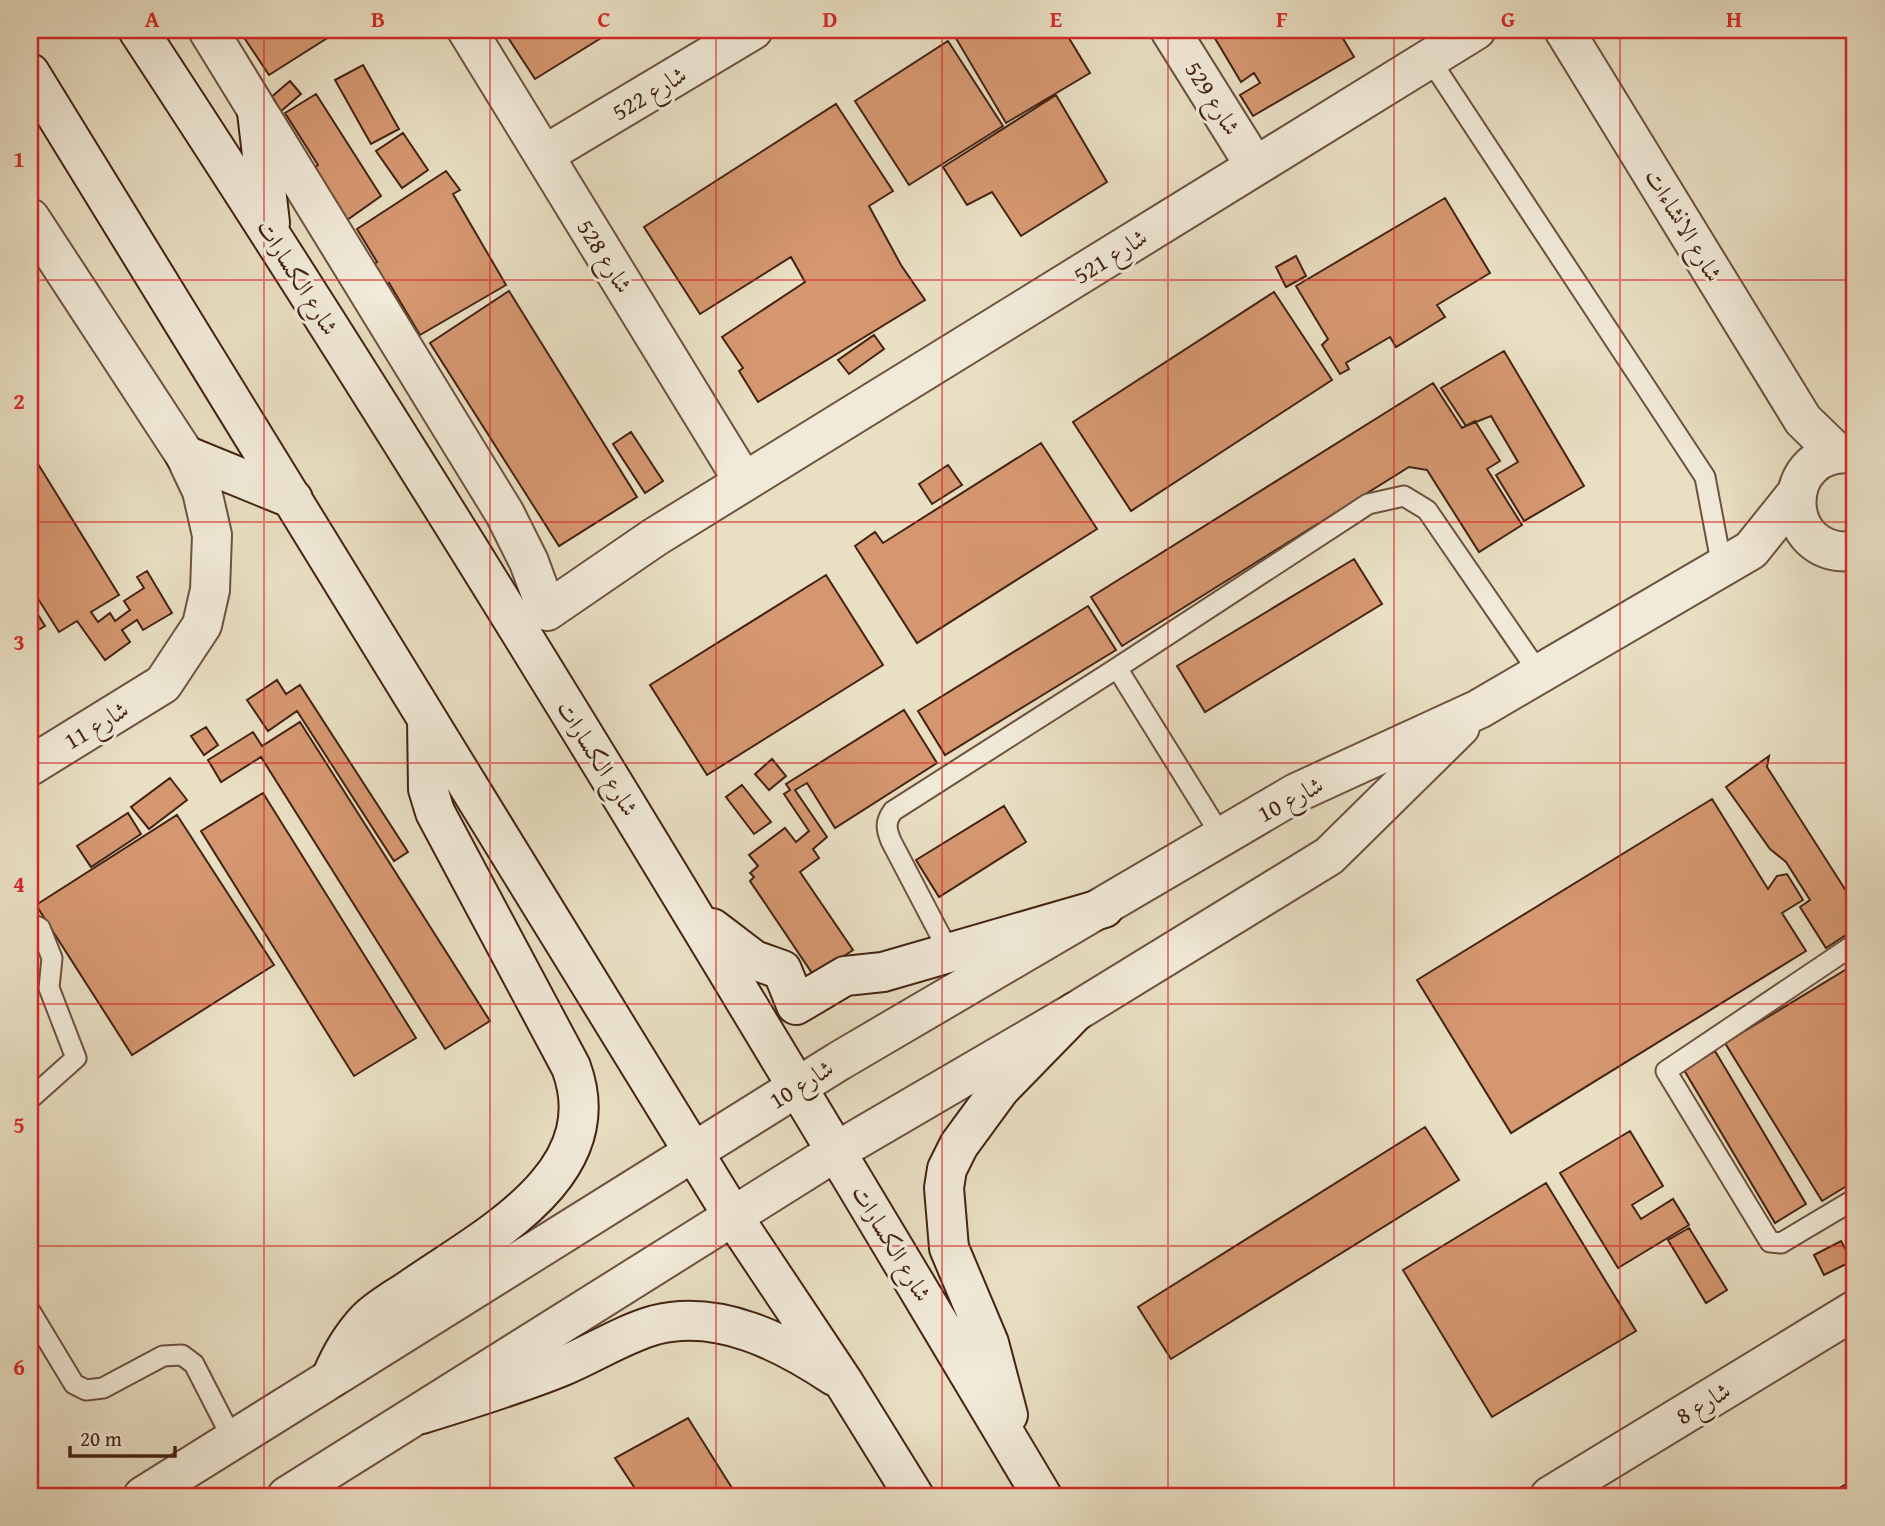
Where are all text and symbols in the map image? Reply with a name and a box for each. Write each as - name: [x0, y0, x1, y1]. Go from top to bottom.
- text: A: [145, 2, 160, 35]
- text: B: [371, 2, 385, 35]
- text: C: [597, 2, 611, 35]
- text: D: [823, 2, 838, 35]
- text: E: [1050, 2, 1062, 35]
- text: F: [1276, 2, 1288, 35]
- text: G: [1501, 2, 1515, 35]
- text: H: [1726, 2, 1742, 35]
- street label: شارع 529: [1174, 54, 1249, 143]
- street label: شارع 522: [605, 57, 695, 132]
- text: 1: [13, 142, 25, 175]
- street label: شارع الانشاءات: [1634, 162, 1732, 290]
- street label: شارع الكسارات: [246, 212, 348, 343]
- street label: شارع 528: [566, 212, 641, 301]
- street label: شارع 521: [1066, 220, 1155, 295]
- text: 2: [13, 384, 25, 417]
- text: 3: [13, 625, 25, 658]
- street label: شارع 11: [57, 692, 137, 761]
- street label: شارع الكسارات: [546, 693, 648, 824]
- street label: شارع 10: [1251, 767, 1331, 834]
- text: 4: [13, 867, 25, 900]
- street label: شارع 10: [762, 1051, 842, 1120]
- text: 5: [13, 1108, 25, 1141]
- street label: شارع الكسارات: [841, 1178, 941, 1310]
- text: 6: [13, 1350, 25, 1383]
- street label: شارع 8: [1669, 1373, 1739, 1436]
- scale bar: [70, 1414, 175, 1458]
- text: 20 m: [80, 1423, 122, 1454]

